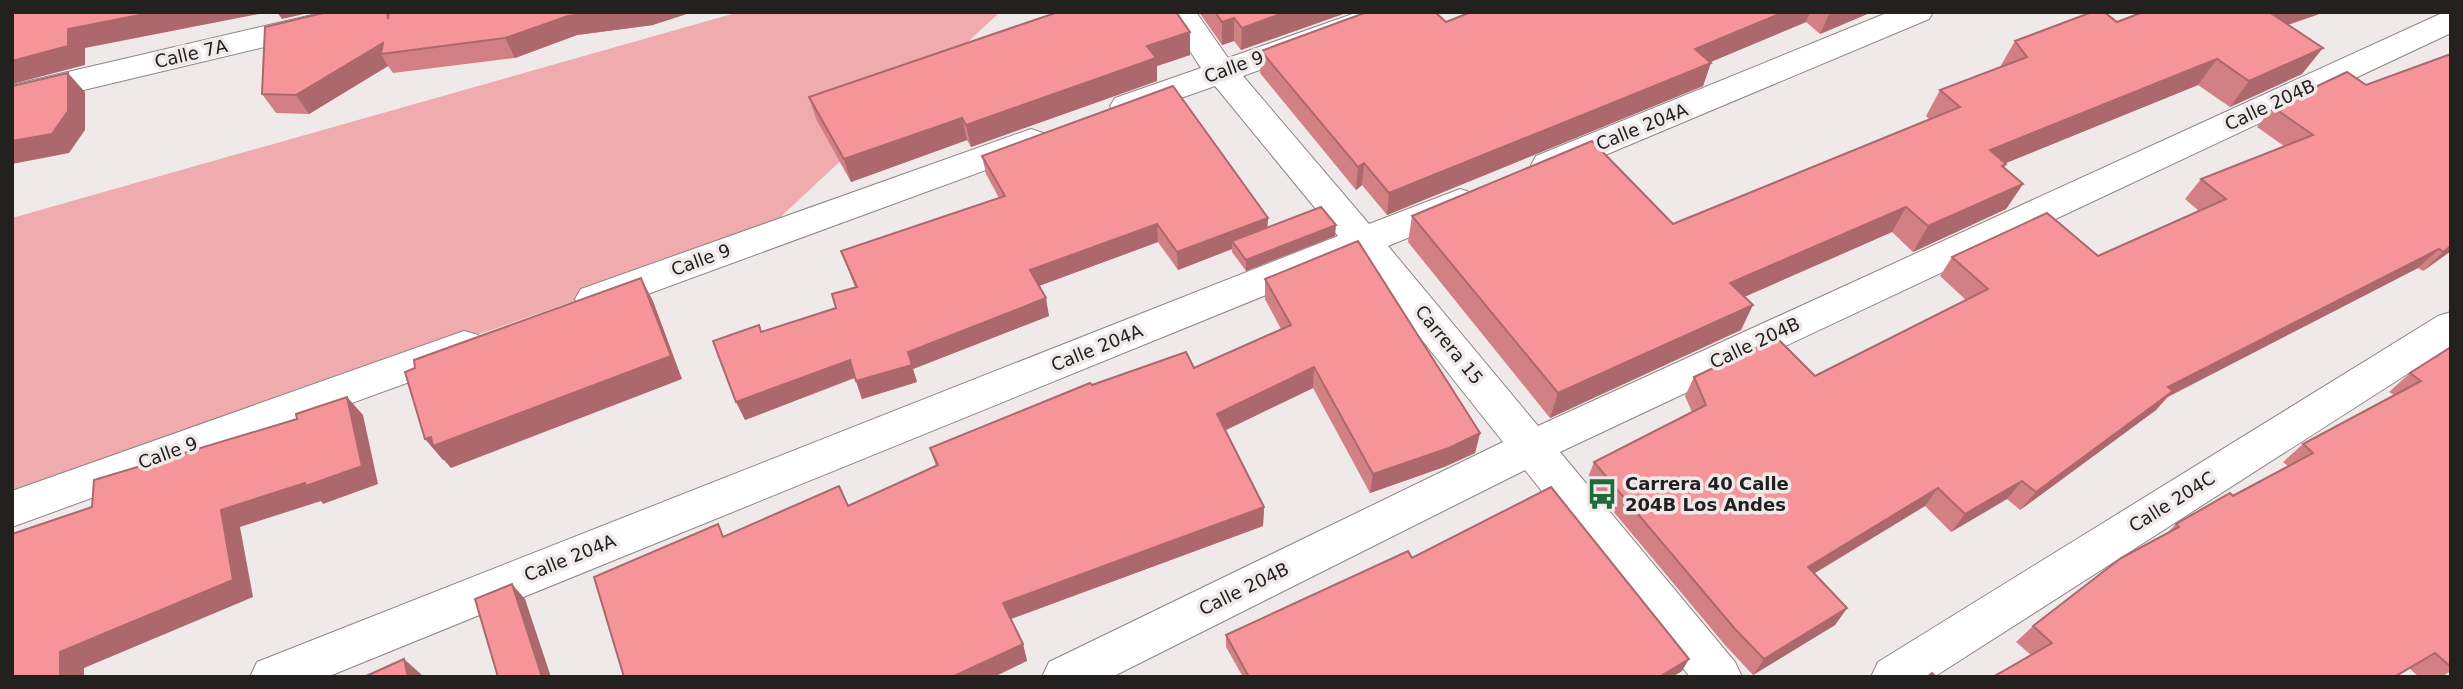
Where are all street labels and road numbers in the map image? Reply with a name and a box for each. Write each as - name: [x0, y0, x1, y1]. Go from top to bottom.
- street label: Calle 7A: [152, 35, 230, 72]
- street label: Calle 9: [1201, 46, 1266, 87]
- street label: Calle 204B: [2221, 75, 2318, 135]
- street label: Calle 204A: [1593, 98, 1691, 154]
- street label: Calle 9: [668, 239, 733, 280]
- street label: Carrera 15: [1411, 301, 1488, 389]
- street label: Calle 204B: [1706, 313, 1803, 373]
- street label: Calle 204A: [1048, 319, 1146, 375]
- street label: Calle 9: [135, 432, 200, 473]
- street label: Calle 204C: [2125, 467, 2219, 536]
- street label: Calle 204A: [521, 529, 619, 585]
- street label: Calle 204B: [1196, 558, 1292, 619]

